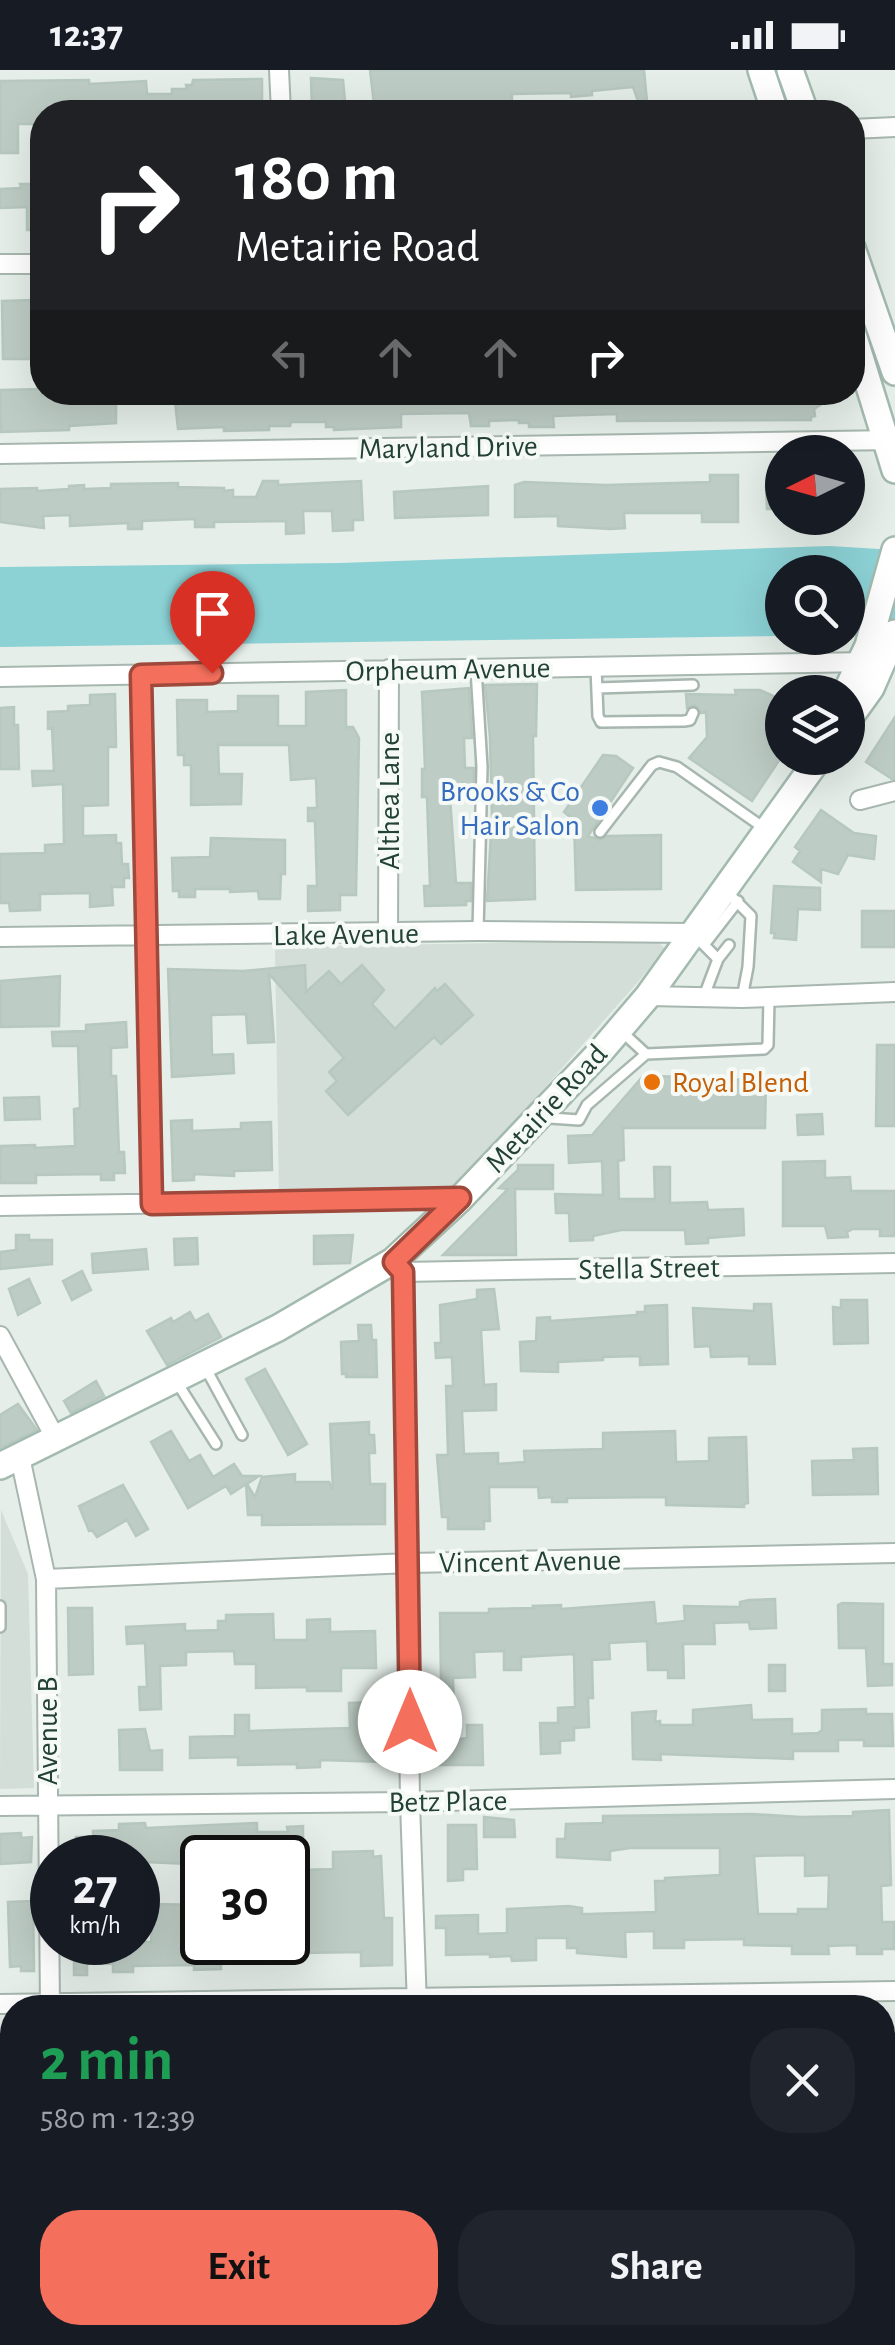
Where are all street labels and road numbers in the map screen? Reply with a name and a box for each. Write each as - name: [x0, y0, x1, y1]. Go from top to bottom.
- street label: Maryland Drive: [358, 431, 538, 465]
- street label: Orpheum Avenue: [345, 653, 551, 687]
- street label: Althea Lane: [375, 732, 405, 870]
- street label: Lake Avenue: [273, 919, 419, 951]
- street label: Metairie Road: [480, 1039, 613, 1179]
- street label: Stella Street: [578, 1253, 720, 1285]
- street label: Vincent Avenue: [439, 1545, 622, 1579]
- street label: Avenue B: [33, 1677, 63, 1785]
- street label: Betz Place: [388, 1786, 508, 1818]

